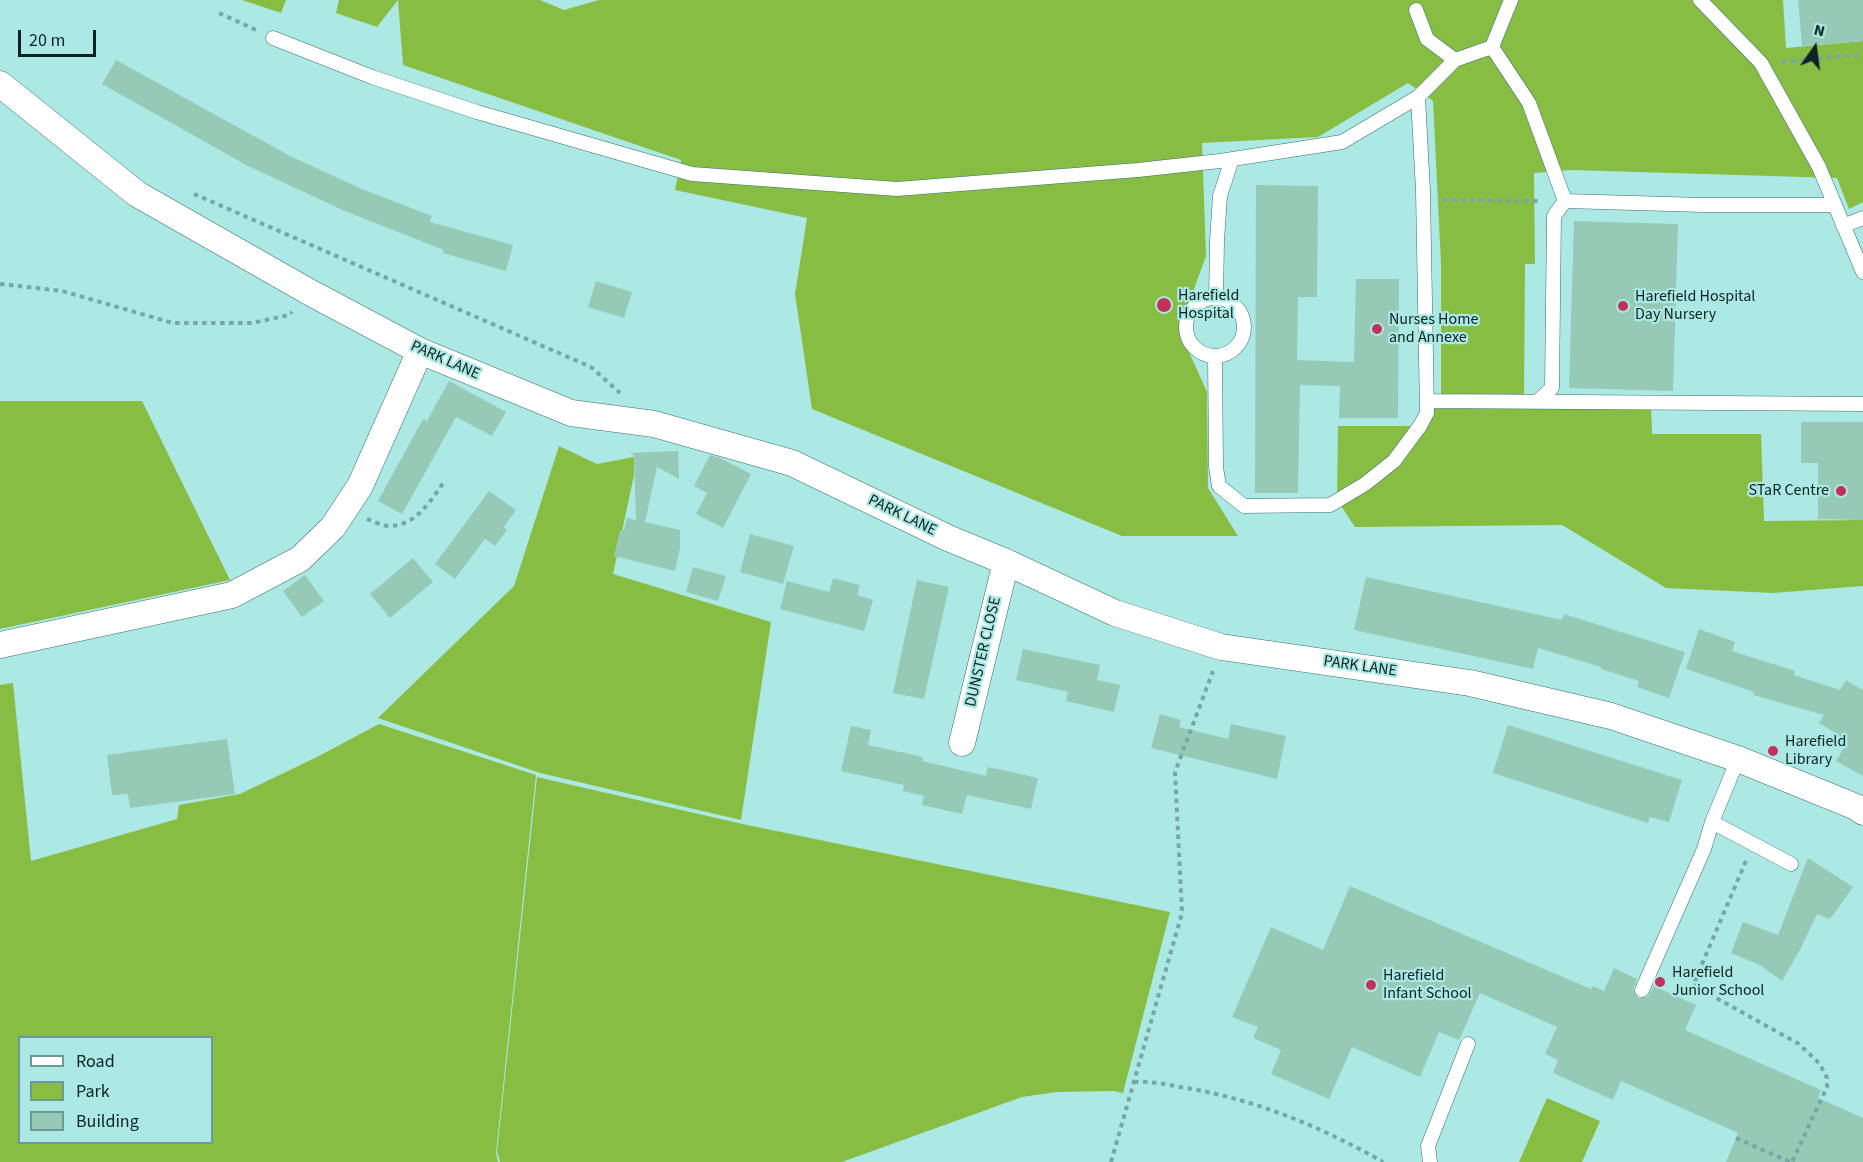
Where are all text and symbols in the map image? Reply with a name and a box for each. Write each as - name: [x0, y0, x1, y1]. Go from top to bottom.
- scale bar: [21, 18, 99, 56]
- north arrow: [1785, 18, 1845, 78]
- text: N: [1812, 19, 1827, 42]
- text: 20 m: [29, 28, 65, 53]
- place label: Harefield Hospital: [1178, 286, 1239, 324]
- place label: Harefield Hospital Day Nursery: [1635, 287, 1755, 325]
- marker: Harefield Hospital: [1155, 296, 1173, 314]
- marker: Harefield Hospital Day Nursery: [1616, 299, 1630, 313]
- place label: Nurses Home and Annexe: [1389, 310, 1478, 348]
- marker: Nurses Home and Annexe: [1370, 322, 1384, 336]
- street label: PARK LANE: [407, 337, 483, 385]
- place label: STaR Centre: [1748, 481, 1829, 501]
- marker: STaR Centre: [1834, 484, 1848, 498]
- street label: PARK LANE: [865, 491, 939, 541]
- street label: DUNSTER CLOSE: [962, 595, 1006, 709]
- street label: PARK LANE: [1322, 652, 1398, 682]
- place label: Harefield Library: [1785, 732, 1846, 770]
- marker: Harefield Library: [1766, 744, 1780, 758]
- place label: Harefield Junior School: [1672, 963, 1764, 1001]
- place label: Harefield Infant School: [1383, 966, 1472, 1004]
- marker: Harefield Junior School: [1653, 975, 1667, 989]
- marker: Harefield Infant School: [1364, 978, 1378, 992]
- legend: [18, 1036, 213, 1144]
- text: Road: [76, 1049, 115, 1074]
- text: Park: [76, 1079, 110, 1104]
- text: Building: [76, 1109, 139, 1134]

